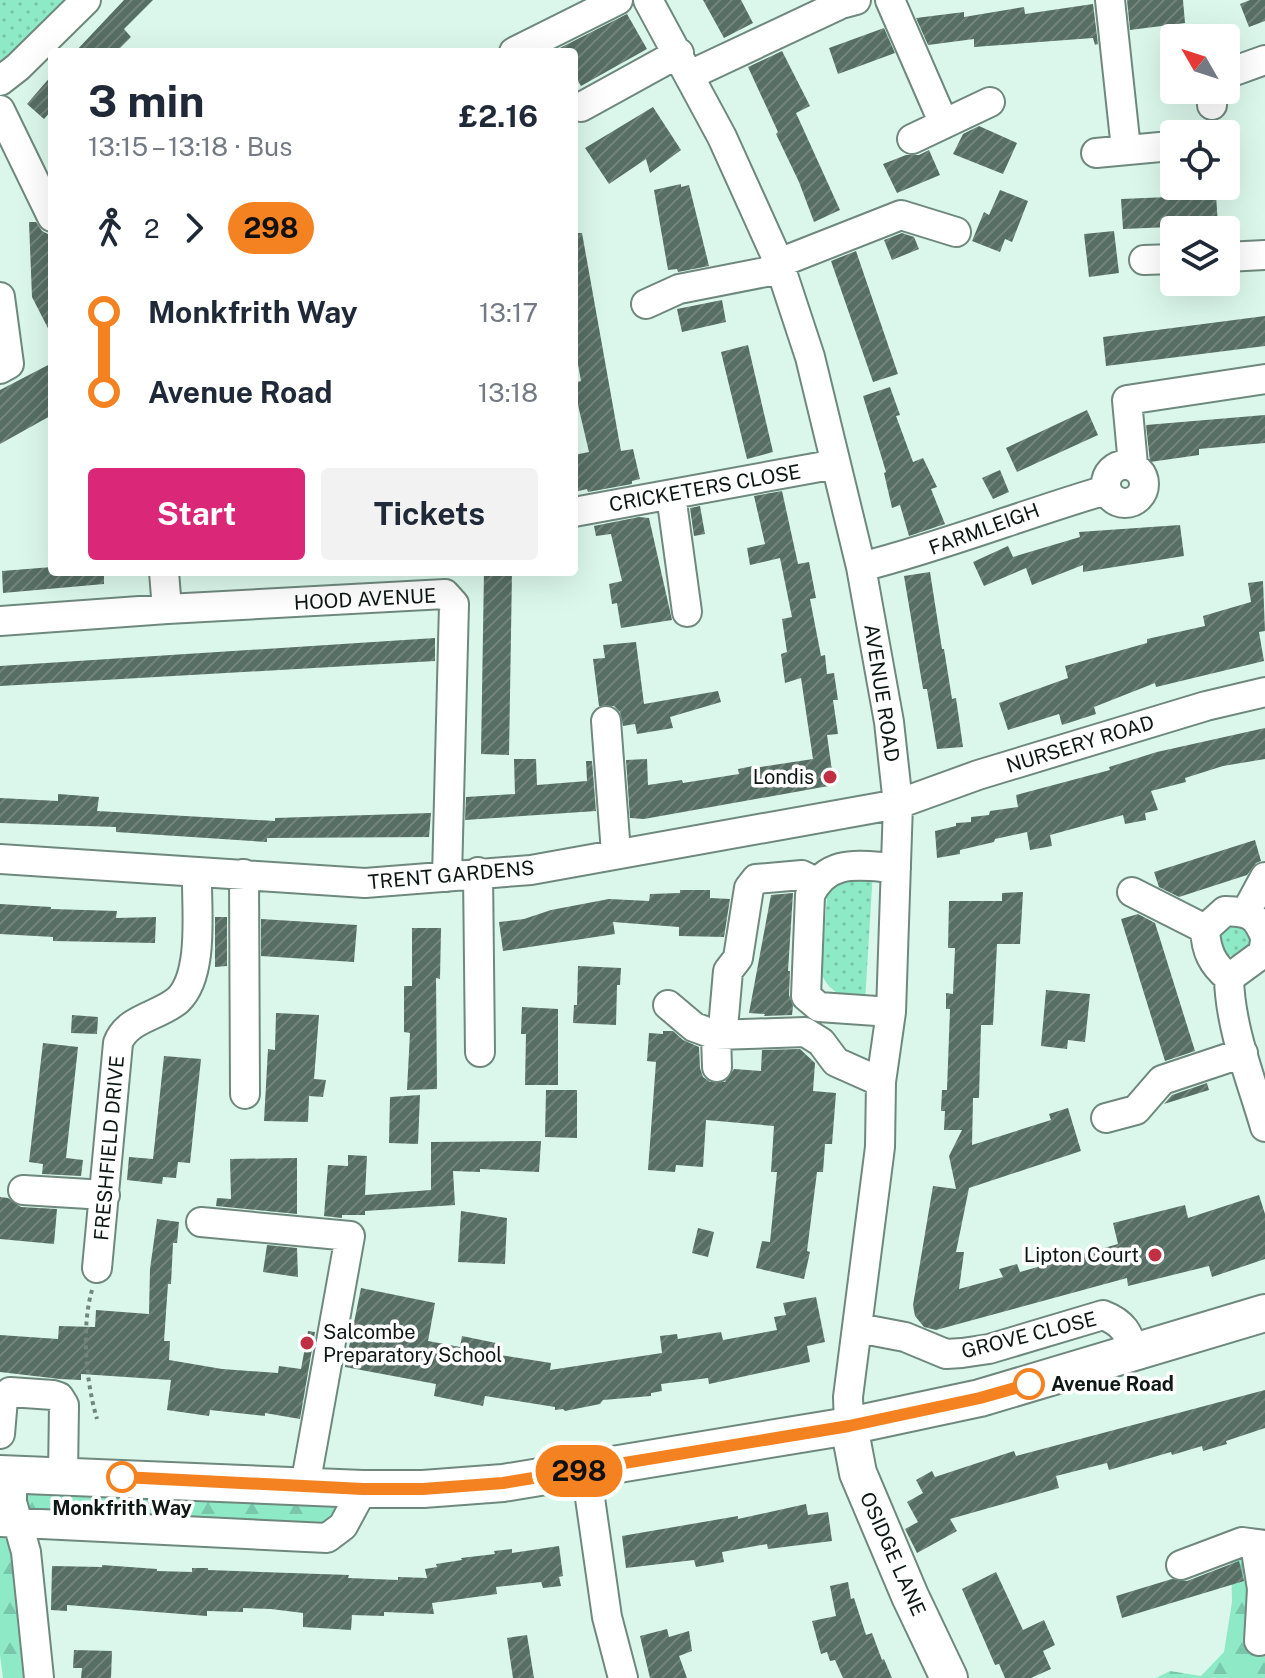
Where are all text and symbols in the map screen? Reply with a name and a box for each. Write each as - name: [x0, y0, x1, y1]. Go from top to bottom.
- north arrow: [1160, 24, 1240, 104]
- map controls: [1160, 24, 1240, 296]
- text: 3 min: [88, 75, 205, 127]
- text: £2.16: [459, 98, 538, 134]
- button: locate: [1160, 120, 1240, 200]
- text: 13:15 – 13:18 · Bus: [88, 131, 292, 162]
- icon: walk: [88, 206, 132, 250]
- icon: forward: [172, 206, 216, 250]
- text: 298: [244, 211, 298, 244]
- text: 2: [144, 213, 160, 244]
- button: layers: [1160, 216, 1240, 296]
- text: Monkfrith Way: [148, 294, 358, 330]
- text: 13:17: [479, 297, 538, 328]
- text: Avenue Road: [148, 374, 332, 410]
- text: 13:18: [478, 377, 538, 408]
- street label: CRICKETERS CLOSE: [607, 459, 803, 517]
- button: Start: [88, 468, 305, 560]
- button: Tickets: [321, 468, 538, 560]
- street label: FARMLEIGH: [926, 498, 1042, 560]
- street label: HOOD AVENUE: [293, 583, 437, 615]
- street label: AVENUE ROAD: [859, 622, 905, 764]
- street label: NURSERY ROAD: [1003, 710, 1157, 778]
- place label: Londis: [753, 765, 814, 789]
- marker: Londis: [821, 768, 839, 786]
- street label: TRENT GARDENS: [367, 856, 535, 894]
- street label: FRESHFIELD DRIVE: [89, 1054, 129, 1242]
- place label: Lipton Court: [1024, 1243, 1139, 1267]
- marker: Lipton Court: [1146, 1246, 1164, 1264]
- street label: GROVE CLOSE: [959, 1307, 1099, 1363]
- place label: Salcombe Preparatory School: [323, 1320, 502, 1367]
- marker: Salcombe Preparatory School: [298, 1334, 316, 1352]
- marker: Avenue Road: [1014, 1369, 1044, 1399]
- place label: Avenue Road: [1051, 1372, 1174, 1396]
- line badge: 298: [533, 1445, 625, 1497]
- text: 298: [552, 1454, 606, 1487]
- marker: Monkfrith Way: [107, 1462, 137, 1492]
- street label: OSIDGE LANE: [855, 1488, 931, 1620]
- place label: Monkfrith Way: [52, 1496, 192, 1520]

